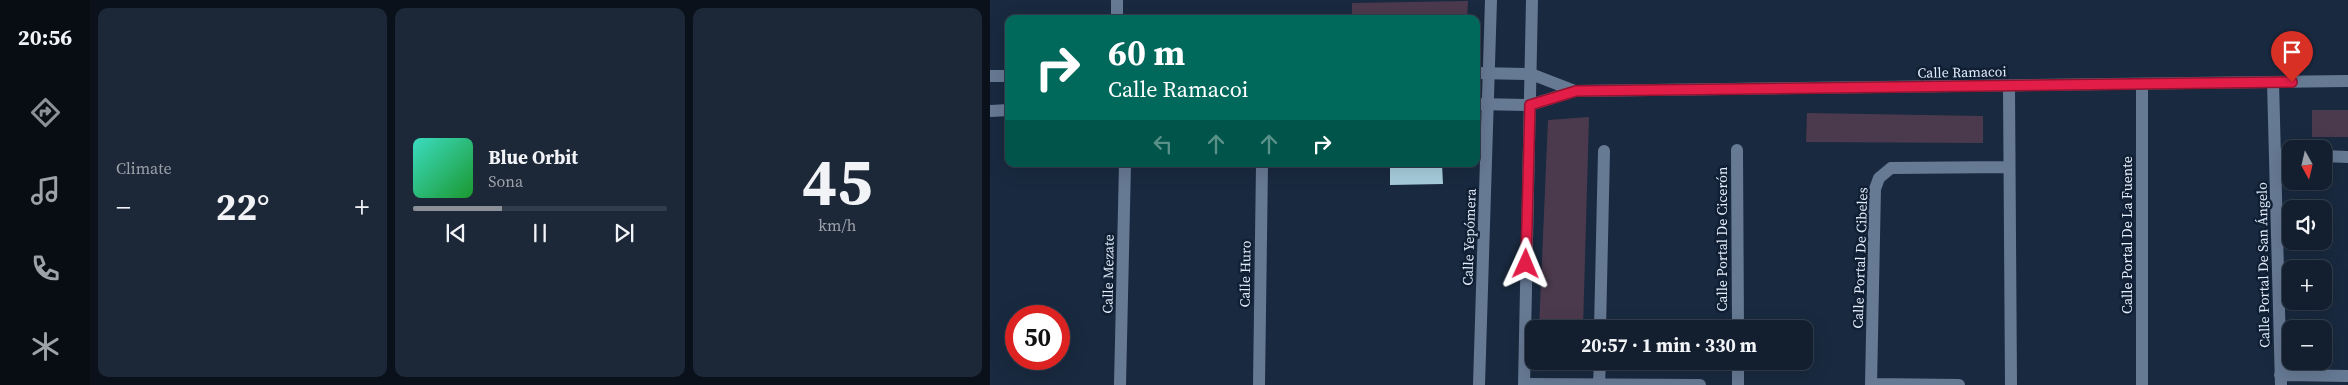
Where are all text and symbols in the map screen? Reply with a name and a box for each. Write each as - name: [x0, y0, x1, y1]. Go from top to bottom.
- text: 20:56: [18, 22, 72, 52]
- text: 60 m: [1108, 29, 1185, 77]
- pin: [2271, 31, 2313, 82]
- icon: right: [1025, 35, 1090, 100]
- icon: arrive: [2278, 38, 2306, 66]
- street label: Calle Ramacoi: [1917, 61, 2007, 83]
- text: Calle Ramacoi: [1108, 74, 1248, 104]
- icon: directions: [28, 95, 63, 130]
- icon: left: [1149, 130, 1177, 158]
- icon: ahead: [1202, 130, 1230, 158]
- icon: ahead: [1255, 130, 1283, 158]
- icon: right: [1308, 130, 1336, 158]
- text: 45: [802, 137, 873, 226]
- north arrow: [2282, 140, 2332, 190]
- map controls: [2282, 140, 2332, 370]
- text: Blue Orbit: [488, 144, 578, 170]
- street label: Calle Portal De La Fuente: [2117, 156, 2137, 314]
- text: Climate: [116, 157, 172, 179]
- street label: Calle Portal De Cicerón: [1712, 166, 1732, 311]
- text: Sona: [488, 170, 523, 192]
- icon: music: [28, 173, 63, 208]
- text: 22°: [216, 181, 269, 233]
- street label: Calle Portal De San Ángelo: [2252, 182, 2274, 348]
- street label: Calle Yepómera: [1457, 187, 1481, 286]
- street label: Calle Portal De Cibeles: [1848, 187, 1872, 329]
- text: −: [116, 188, 131, 226]
- text: +: [354, 188, 369, 226]
- button: sound: [2282, 200, 2332, 250]
- text: km/h: [818, 214, 856, 236]
- icon: previous: [442, 219, 470, 247]
- icon: pause: [526, 219, 554, 247]
- icon: next: [610, 219, 638, 247]
- street label: Calle Mezate: [1097, 234, 1119, 314]
- position arrow: [1499, 237, 1551, 289]
- street label: Calle Huro: [1234, 240, 1256, 308]
- icon: phone: [28, 251, 63, 286]
- button: +: [2282, 260, 2332, 310]
- speed limit sign: 50: [1005, 305, 1070, 370]
- button: −: [2282, 320, 2332, 370]
- icon: climate: [28, 329, 63, 364]
- text: 20:57 · 1 min · 330 m: [1581, 332, 1757, 358]

